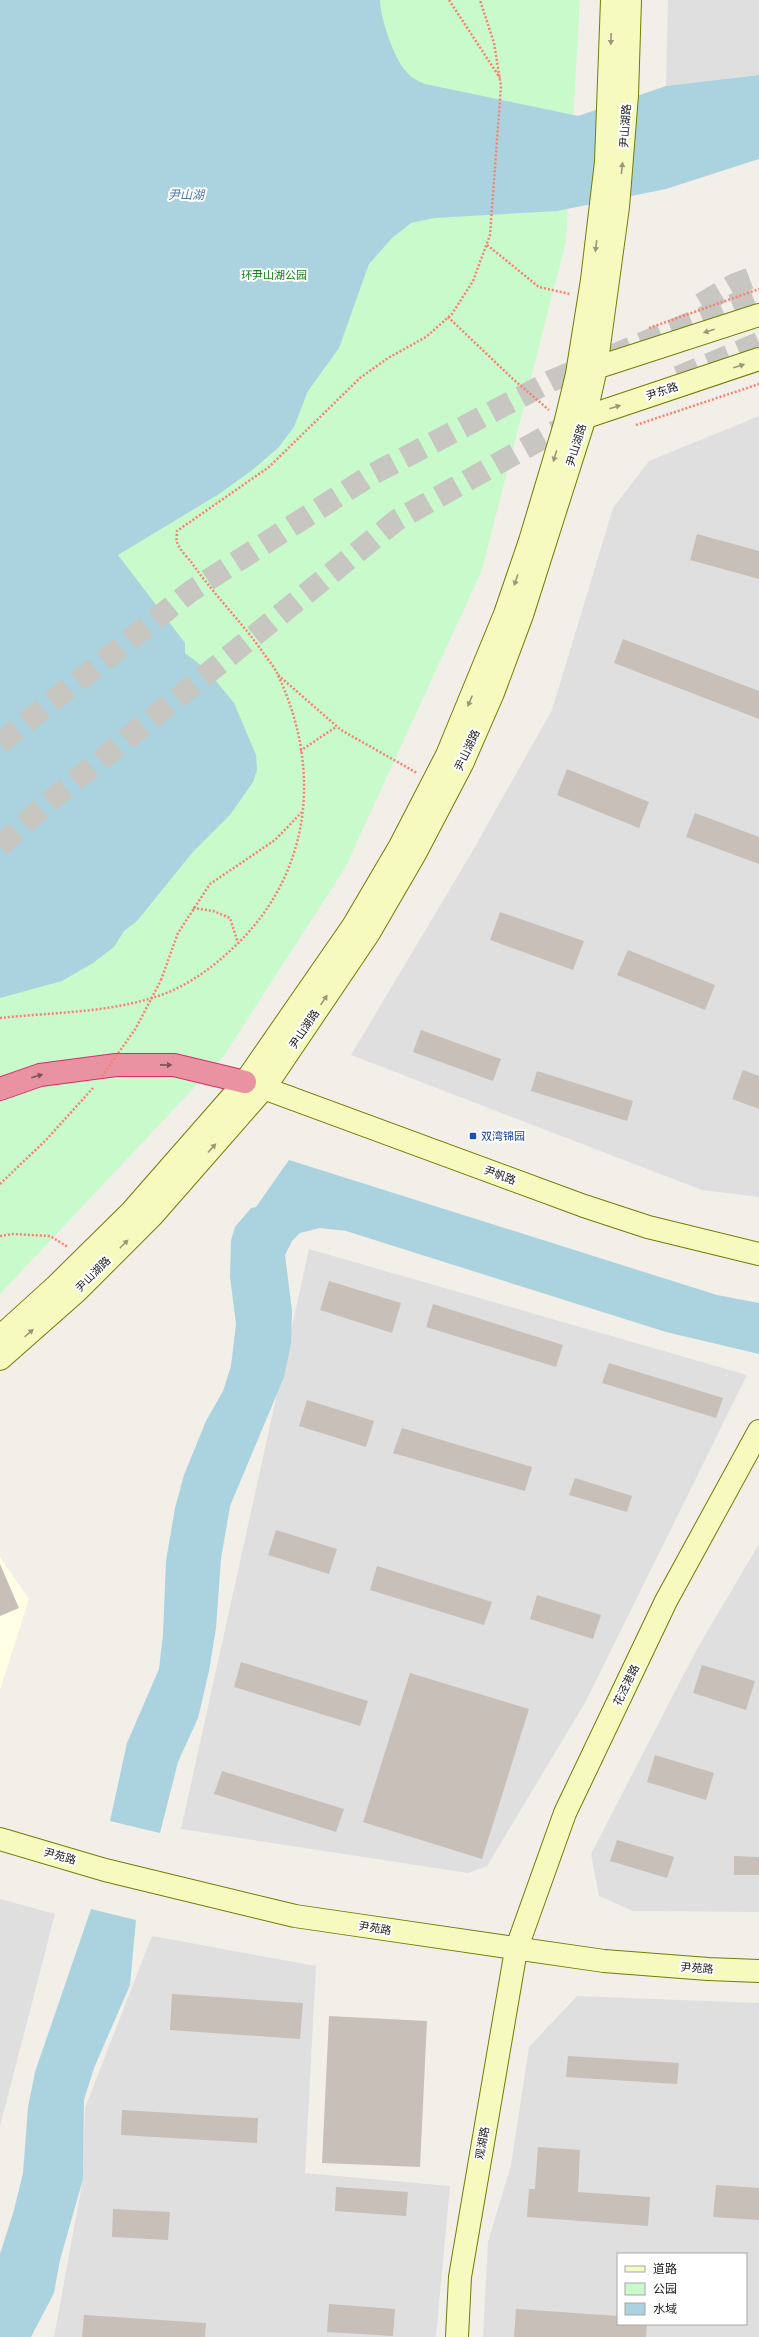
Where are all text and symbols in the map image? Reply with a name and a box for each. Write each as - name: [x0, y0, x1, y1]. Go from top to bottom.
- one-way arrow: [608, 33, 614, 46]
- street label: 尹山湖路: [615, 103, 634, 148]
- one-way arrow: [619, 162, 625, 174]
- water label: 尹山湖: [168, 186, 206, 203]
- one-way arrow: [593, 240, 599, 252]
- park label: 环尹山湖公园: [241, 267, 307, 282]
- one-way arrow: [702, 328, 714, 334]
- one-way arrow: [733, 363, 745, 369]
- street label: 尹东路: [644, 378, 680, 403]
- one-way arrow: [610, 404, 622, 410]
- street label: 尹山湖路: [562, 422, 589, 468]
- one-way arrow: [552, 450, 558, 462]
- one-way arrow: [513, 574, 519, 586]
- one-way arrow: [467, 695, 473, 707]
- street label: 尹山湖路: [450, 727, 483, 773]
- one-way arrow: [320, 995, 328, 1005]
- street label: 尹山湖路: [285, 1006, 322, 1051]
- one-way arrow: [160, 1062, 173, 1068]
- one-way arrow: [31, 1073, 43, 1079]
- place label: 双湾锦园: [481, 1128, 525, 1143]
- marker: 双湾锦园: [468, 1131, 478, 1141]
- one-way arrow: [207, 1144, 216, 1153]
- street label: 尹帆路: [482, 1162, 518, 1187]
- one-way arrow: [119, 1239, 129, 1249]
- street label: 尹山湖路: [72, 1253, 114, 1295]
- one-way arrow: [25, 1329, 34, 1338]
- street label: 花泾港路: [609, 1662, 642, 1708]
- street label: 尹苑路: [42, 1844, 78, 1867]
- street label: 尹苑路: [358, 1918, 393, 1937]
- street label: 尹苑路: [680, 1959, 714, 1976]
- street label: 观湖路: [471, 2125, 492, 2160]
- legend: [617, 2253, 747, 2325]
- text: 道路: [653, 2260, 677, 2277]
- text: 公园: [653, 2280, 677, 2297]
- text: 水域: [653, 2300, 677, 2317]

